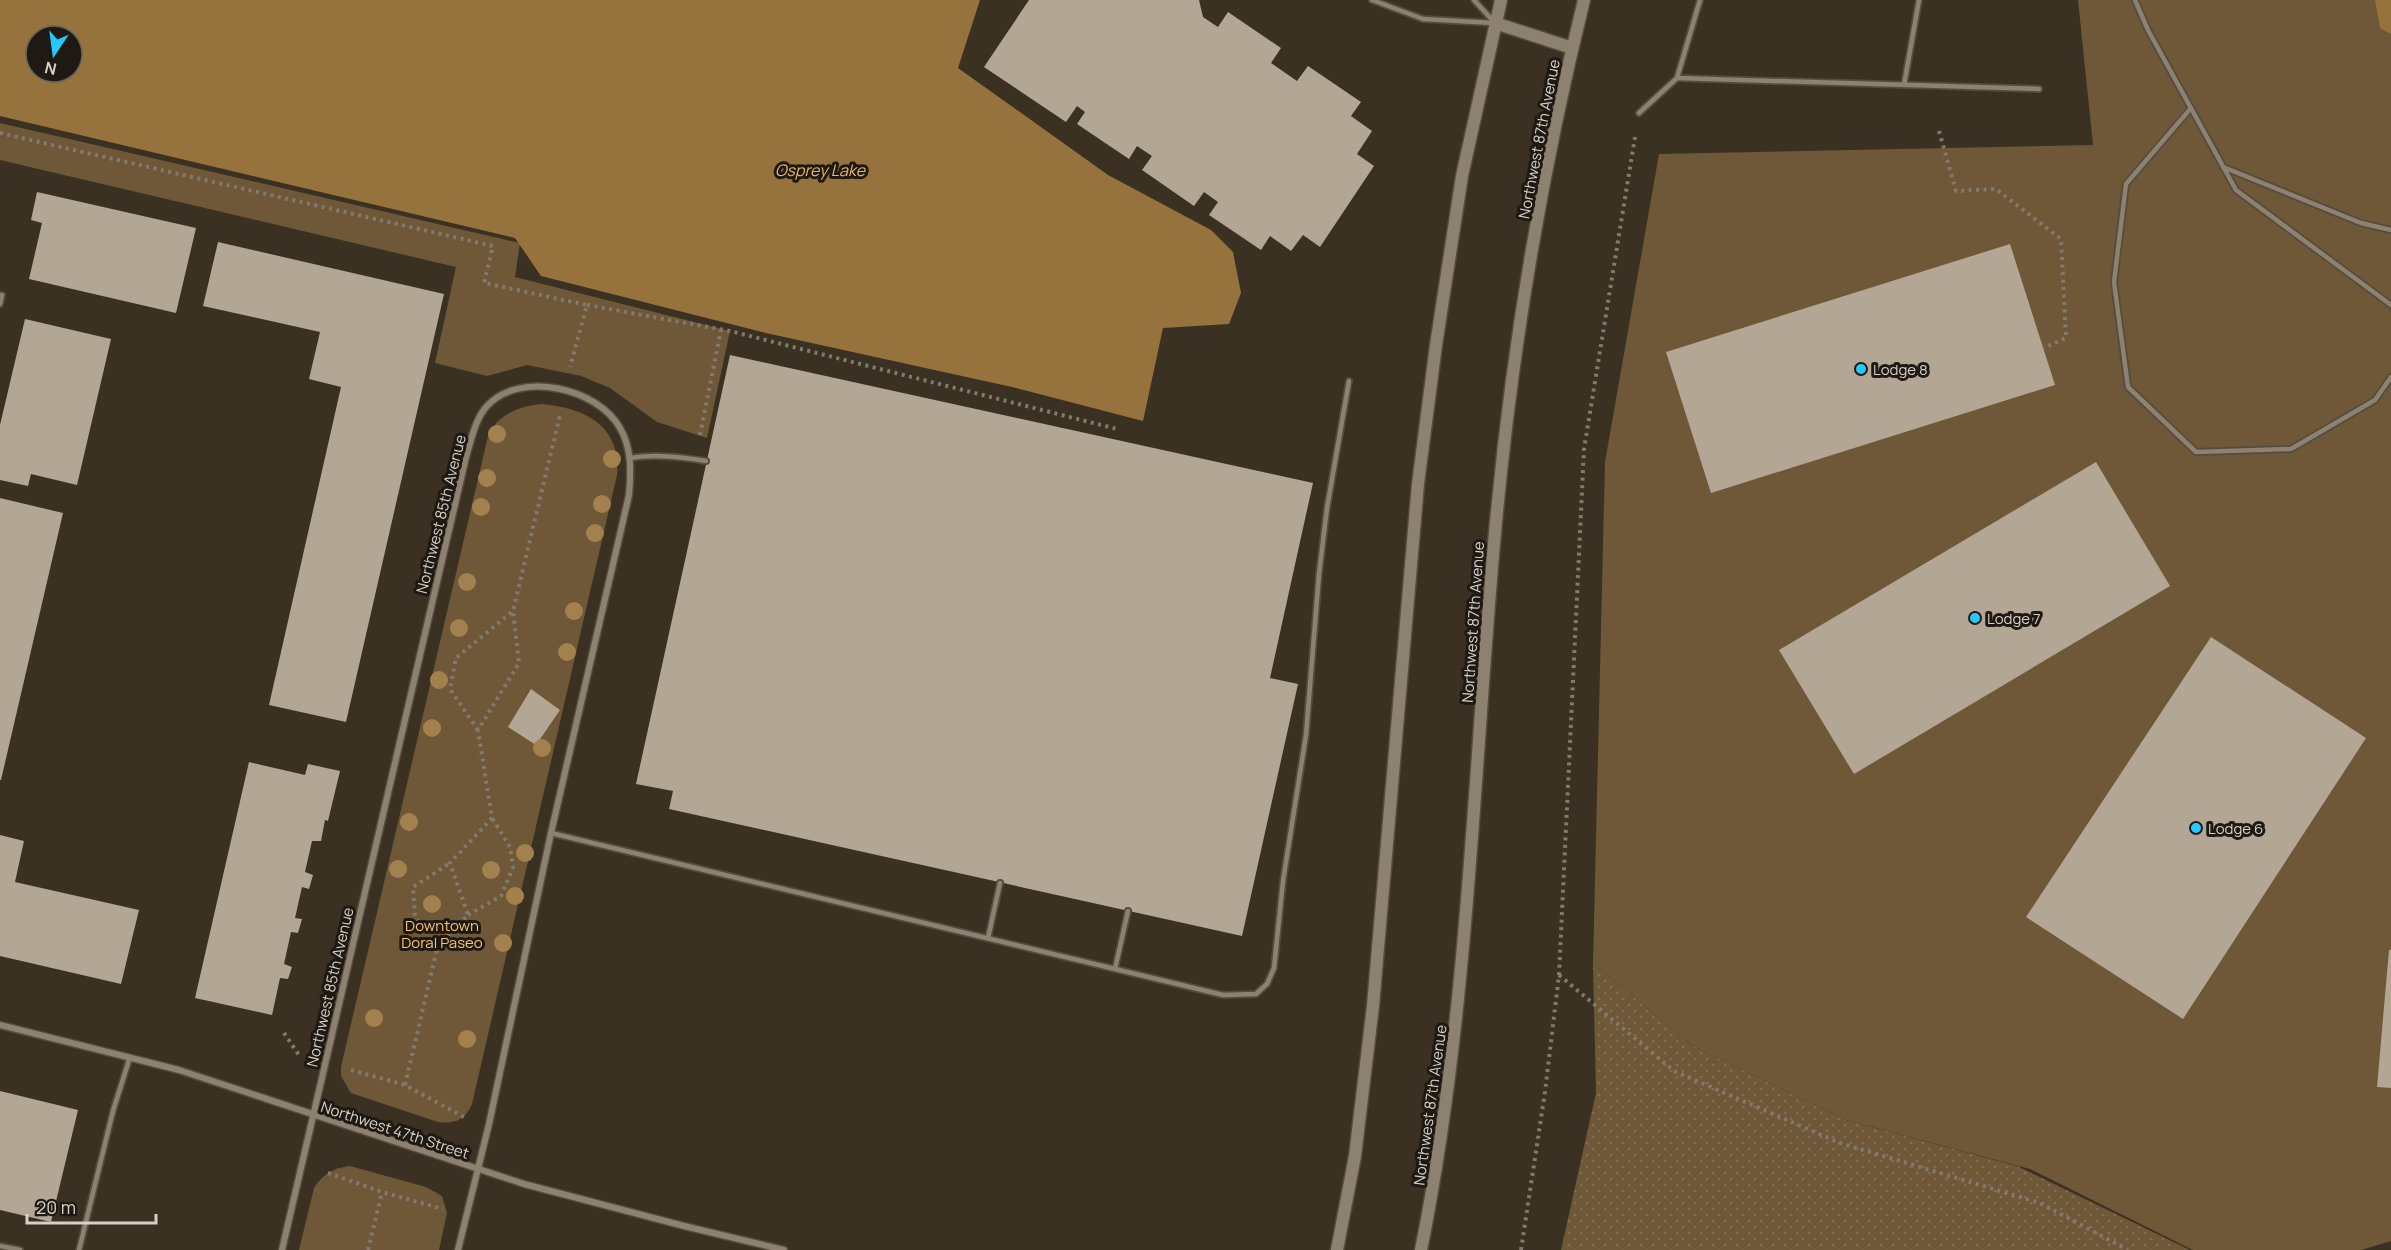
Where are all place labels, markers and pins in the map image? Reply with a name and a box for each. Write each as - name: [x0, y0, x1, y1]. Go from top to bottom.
- place label: Lodge 8: [1873, 359, 1928, 380]
- marker: Lodge 8: [1854, 362, 1868, 376]
- place label: Lodge 7: [1987, 608, 2041, 629]
- marker: Lodge 7: [1968, 611, 1982, 625]
- place label: Lodge 6: [2208, 818, 2263, 839]
- marker: Lodge 6: [2189, 821, 2203, 835]

